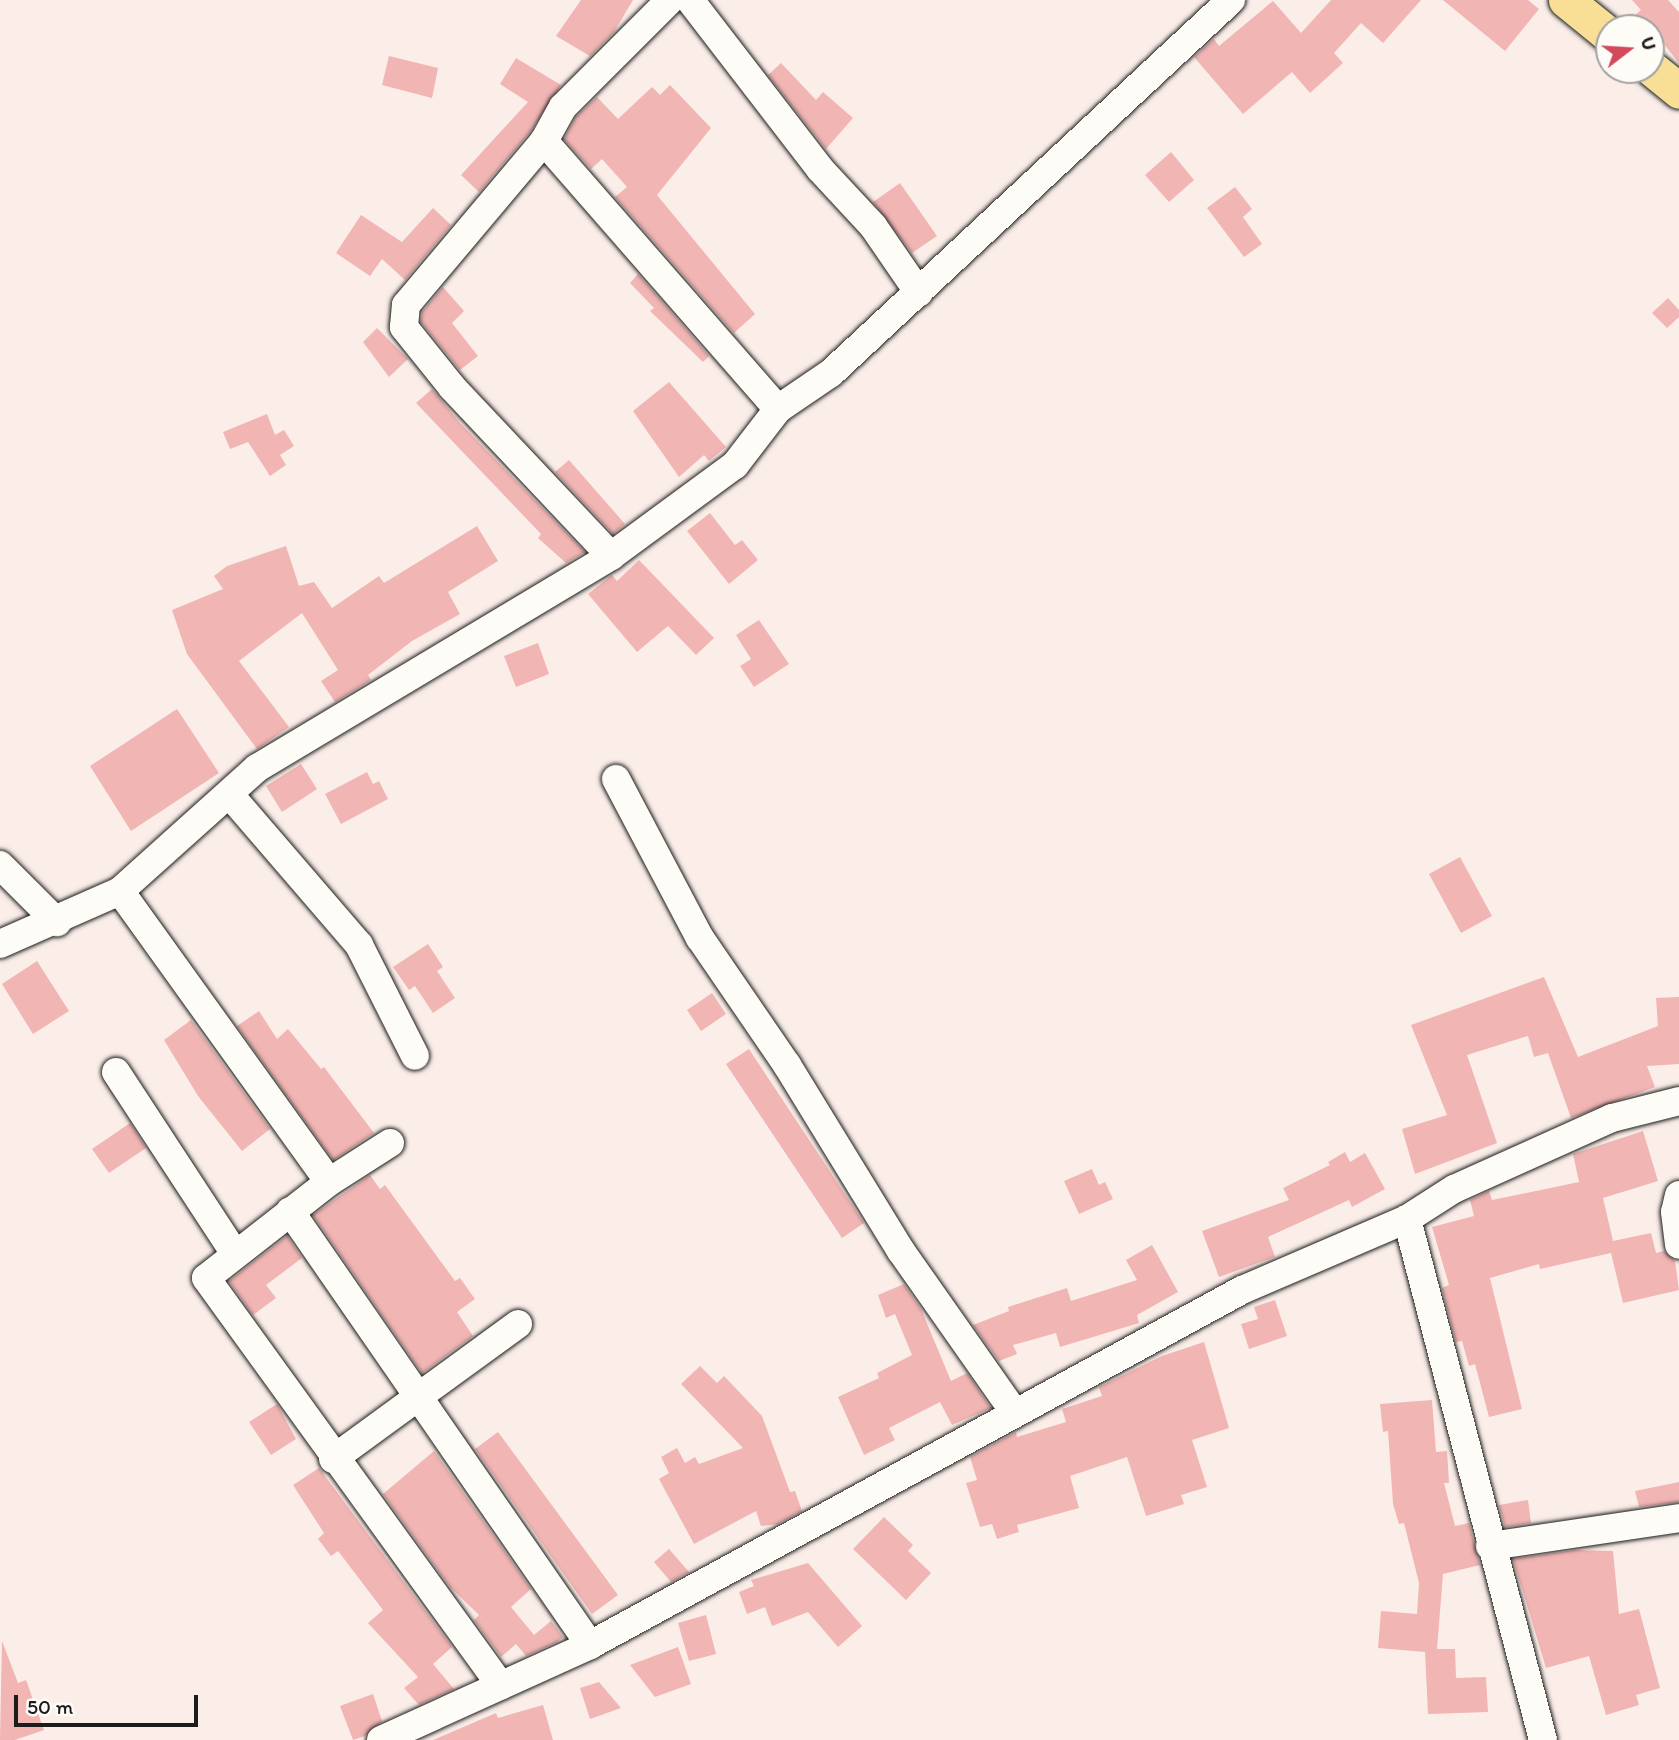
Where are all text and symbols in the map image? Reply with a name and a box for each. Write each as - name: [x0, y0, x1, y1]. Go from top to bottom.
- north arrow: [1595, 14, 1665, 84]
- text: U: [1636, 34, 1661, 53]
- scale bar: [18, 1680, 201, 1724]
- text: 50 m: [27, 1694, 73, 1719]

